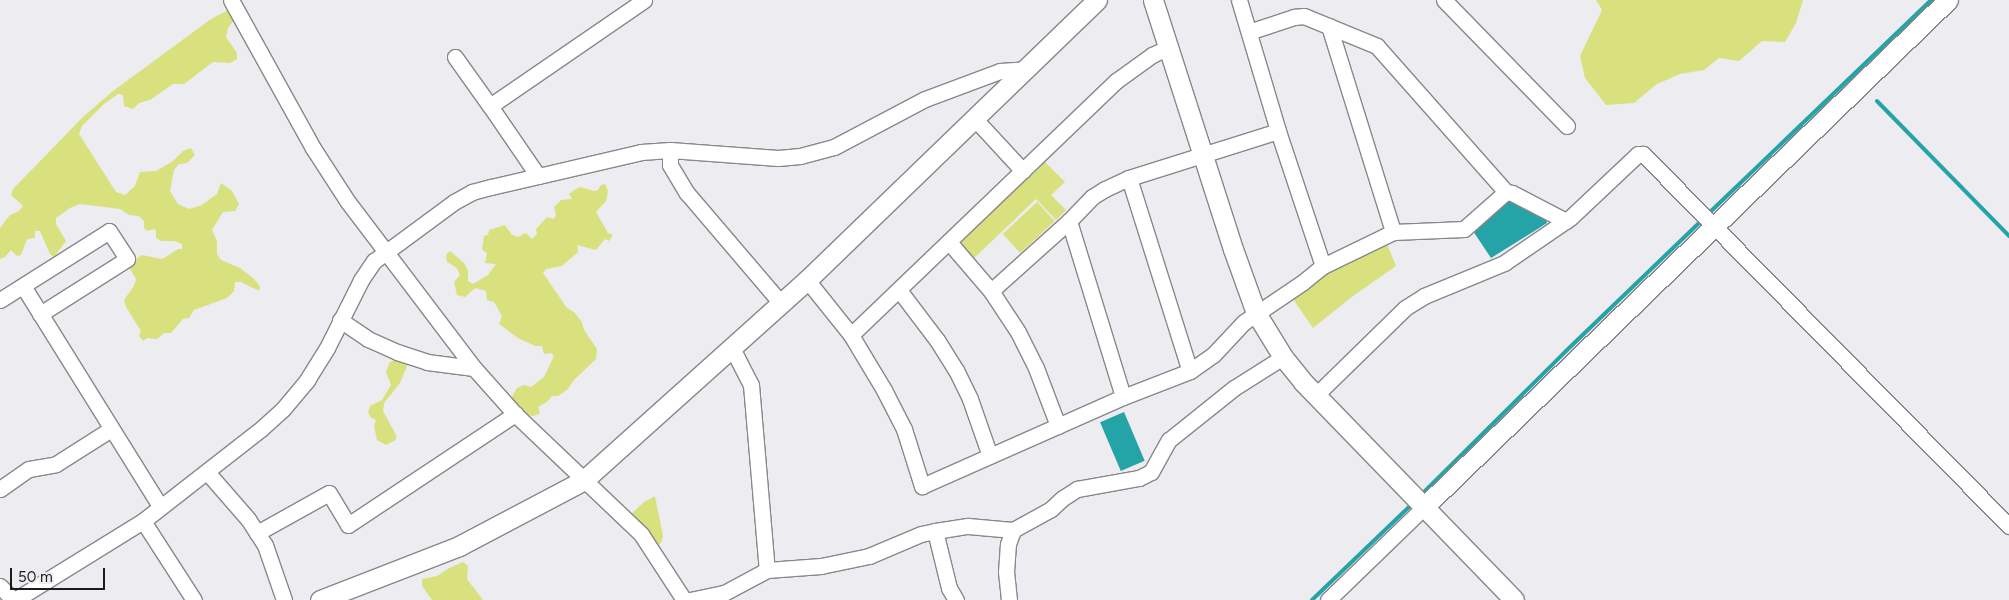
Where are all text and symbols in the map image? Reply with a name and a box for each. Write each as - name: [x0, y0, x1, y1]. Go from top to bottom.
- scale bar: [12, 558, 108, 590]
- text: 50 m: [18, 568, 53, 586]

